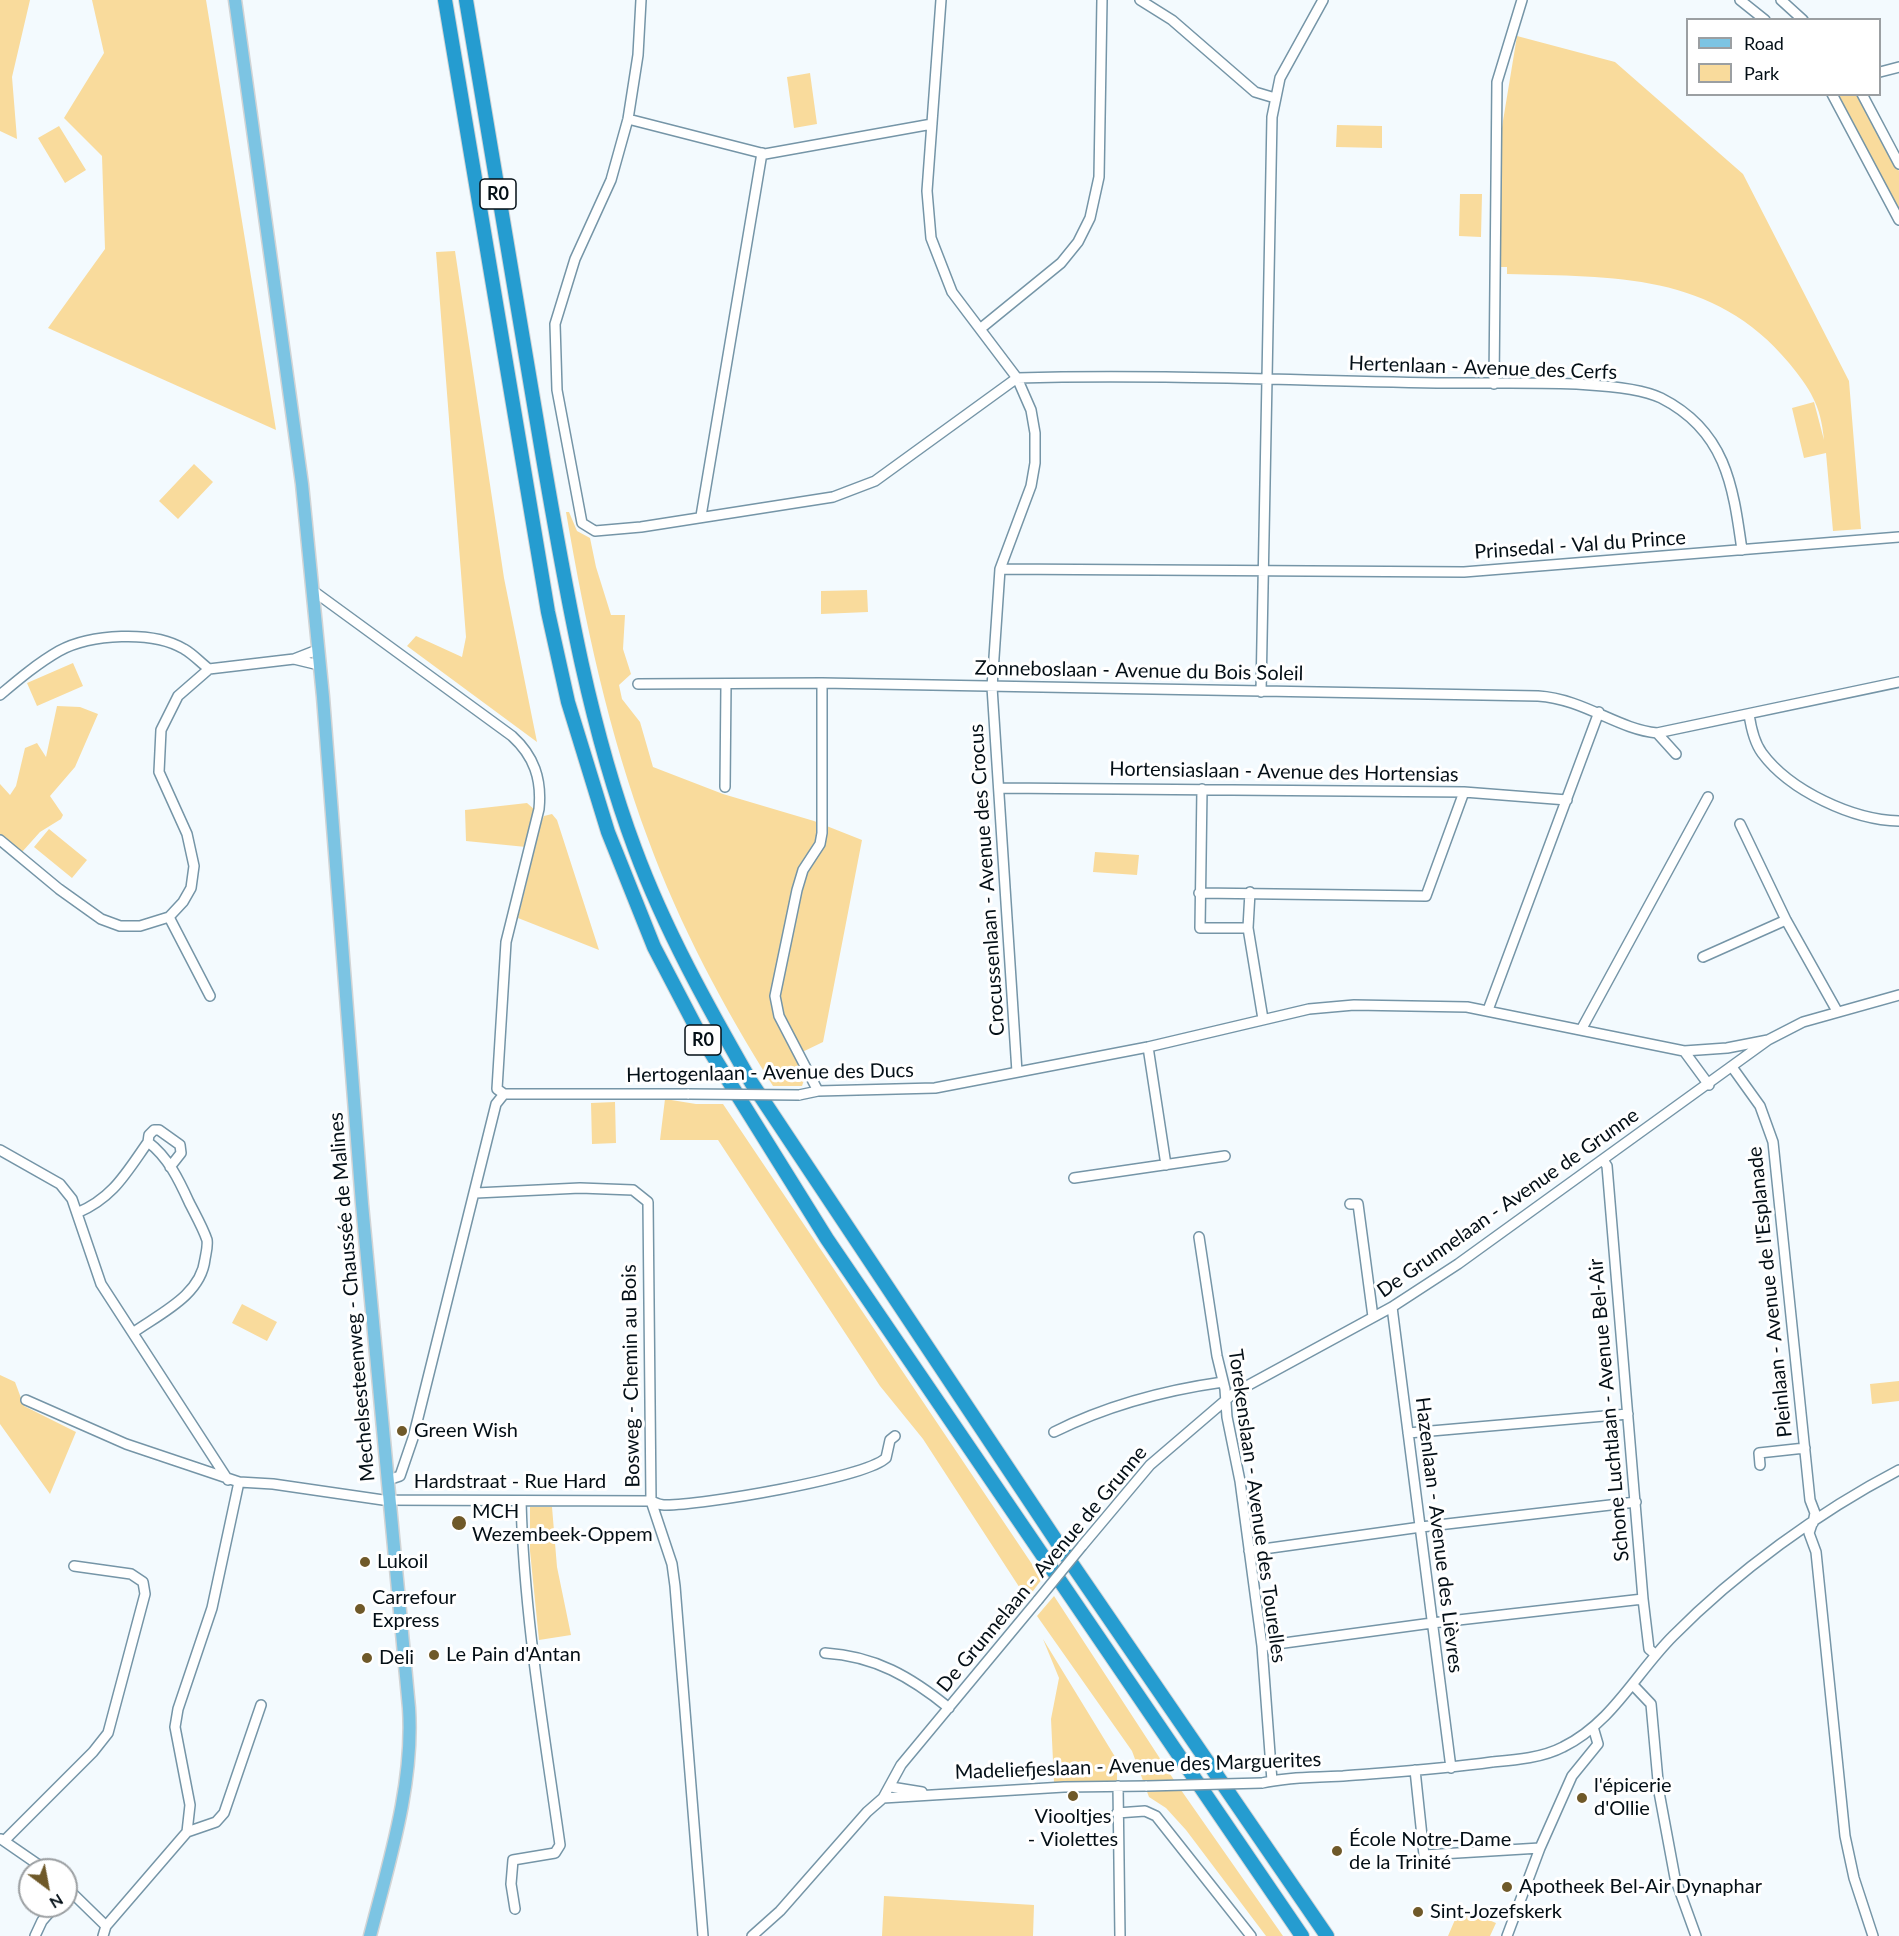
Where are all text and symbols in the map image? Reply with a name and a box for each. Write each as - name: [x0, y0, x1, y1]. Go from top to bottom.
- legend: [1686, 18, 1881, 96]
- text: Road: [1744, 32, 1784, 54]
- text: Park: [1744, 62, 1779, 84]
- road number: R0: [480, 179, 516, 209]
- street label: Hertenlaan - Avenue des Cerfs: [1348, 351, 1618, 385]
- street label: Prinsedal - Val du Prince: [1473, 526, 1687, 564]
- street label: Zonneboslaan - Avenue du Bois Soleil: [974, 656, 1304, 686]
- street label: Crocussenlaan - Avenue des Crocus: [964, 723, 1010, 1037]
- street label: Hortensiaslaan - Avenue des Hortensias: [1109, 757, 1459, 787]
- road number: R0: [685, 1025, 721, 1055]
- street label: Hertogenlaan - Avenue des Ducs: [626, 1058, 914, 1088]
- street label: De Grunnelaan - Avenue de Grunne: [1373, 1103, 1643, 1303]
- street label: Mechelsesteenweg - Chaussée de Malines: [324, 1111, 380, 1483]
- street label: Pleinlaan - Avenue de l'Esplanade: [1743, 1145, 1797, 1439]
- street label: Schone Luchtlaan - Avenue Bel-Air: [1584, 1257, 1634, 1563]
- street label: Bosweg - Chemin au Bois: [617, 1264, 645, 1488]
- street label: Torekenslaan - Avenue des Tourelles: [1223, 1348, 1291, 1664]
- street label: Hazenlaan - Avenue des Lièvres: [1410, 1396, 1468, 1674]
- place label: Green Wish: [414, 1419, 518, 1443]
- marker: Green Wish: [395, 1424, 409, 1438]
- street label: De Grunnelaan - Avenue de Grunne: [932, 1441, 1152, 1697]
- street label: Hardstraat - Rue Hard: [414, 1470, 606, 1494]
- place label: MCH Wezembeek-Oppem: [472, 1500, 653, 1547]
- marker: MCH Wezembeek-Oppem: [450, 1514, 468, 1532]
- place label: Lukoil: [377, 1550, 428, 1574]
- marker: Lukoil: [358, 1555, 372, 1569]
- place label: Carrefour Express: [372, 1586, 456, 1633]
- marker: Carrefour Express: [353, 1602, 367, 1616]
- place label: Le Pain d'Antan: [446, 1643, 581, 1667]
- place label: Deli: [379, 1646, 414, 1670]
- marker: Le Pain d'Antan: [427, 1648, 441, 1662]
- marker: Deli: [360, 1651, 374, 1665]
- street label: Madeliefjeslaan - Avenue des Marguerites: [954, 1748, 1322, 1784]
- place label: l'épicerie d'Ollie: [1594, 1774, 1672, 1821]
- marker: Viooltjes - Violettes: [1066, 1789, 1080, 1803]
- marker: l'épicerie d'Ollie: [1575, 1791, 1589, 1805]
- place label: Viooltjes - Violettes: [1028, 1805, 1118, 1852]
- place label: École Notre-Dame de la Trinité: [1349, 1828, 1511, 1875]
- marker: École Notre-Dame de la Trinité: [1330, 1844, 1344, 1858]
- north arrow: [18, 1858, 78, 1918]
- place label: Apotheek Bel-Air Dynaphar: [1519, 1875, 1762, 1899]
- marker: Apotheek Bel-Air Dynaphar: [1500, 1880, 1514, 1894]
- text: N: [46, 1891, 67, 1913]
- place label: Sint-Jozefskerk: [1430, 1900, 1562, 1924]
- marker: Sint-Jozefskerk: [1411, 1905, 1425, 1919]

